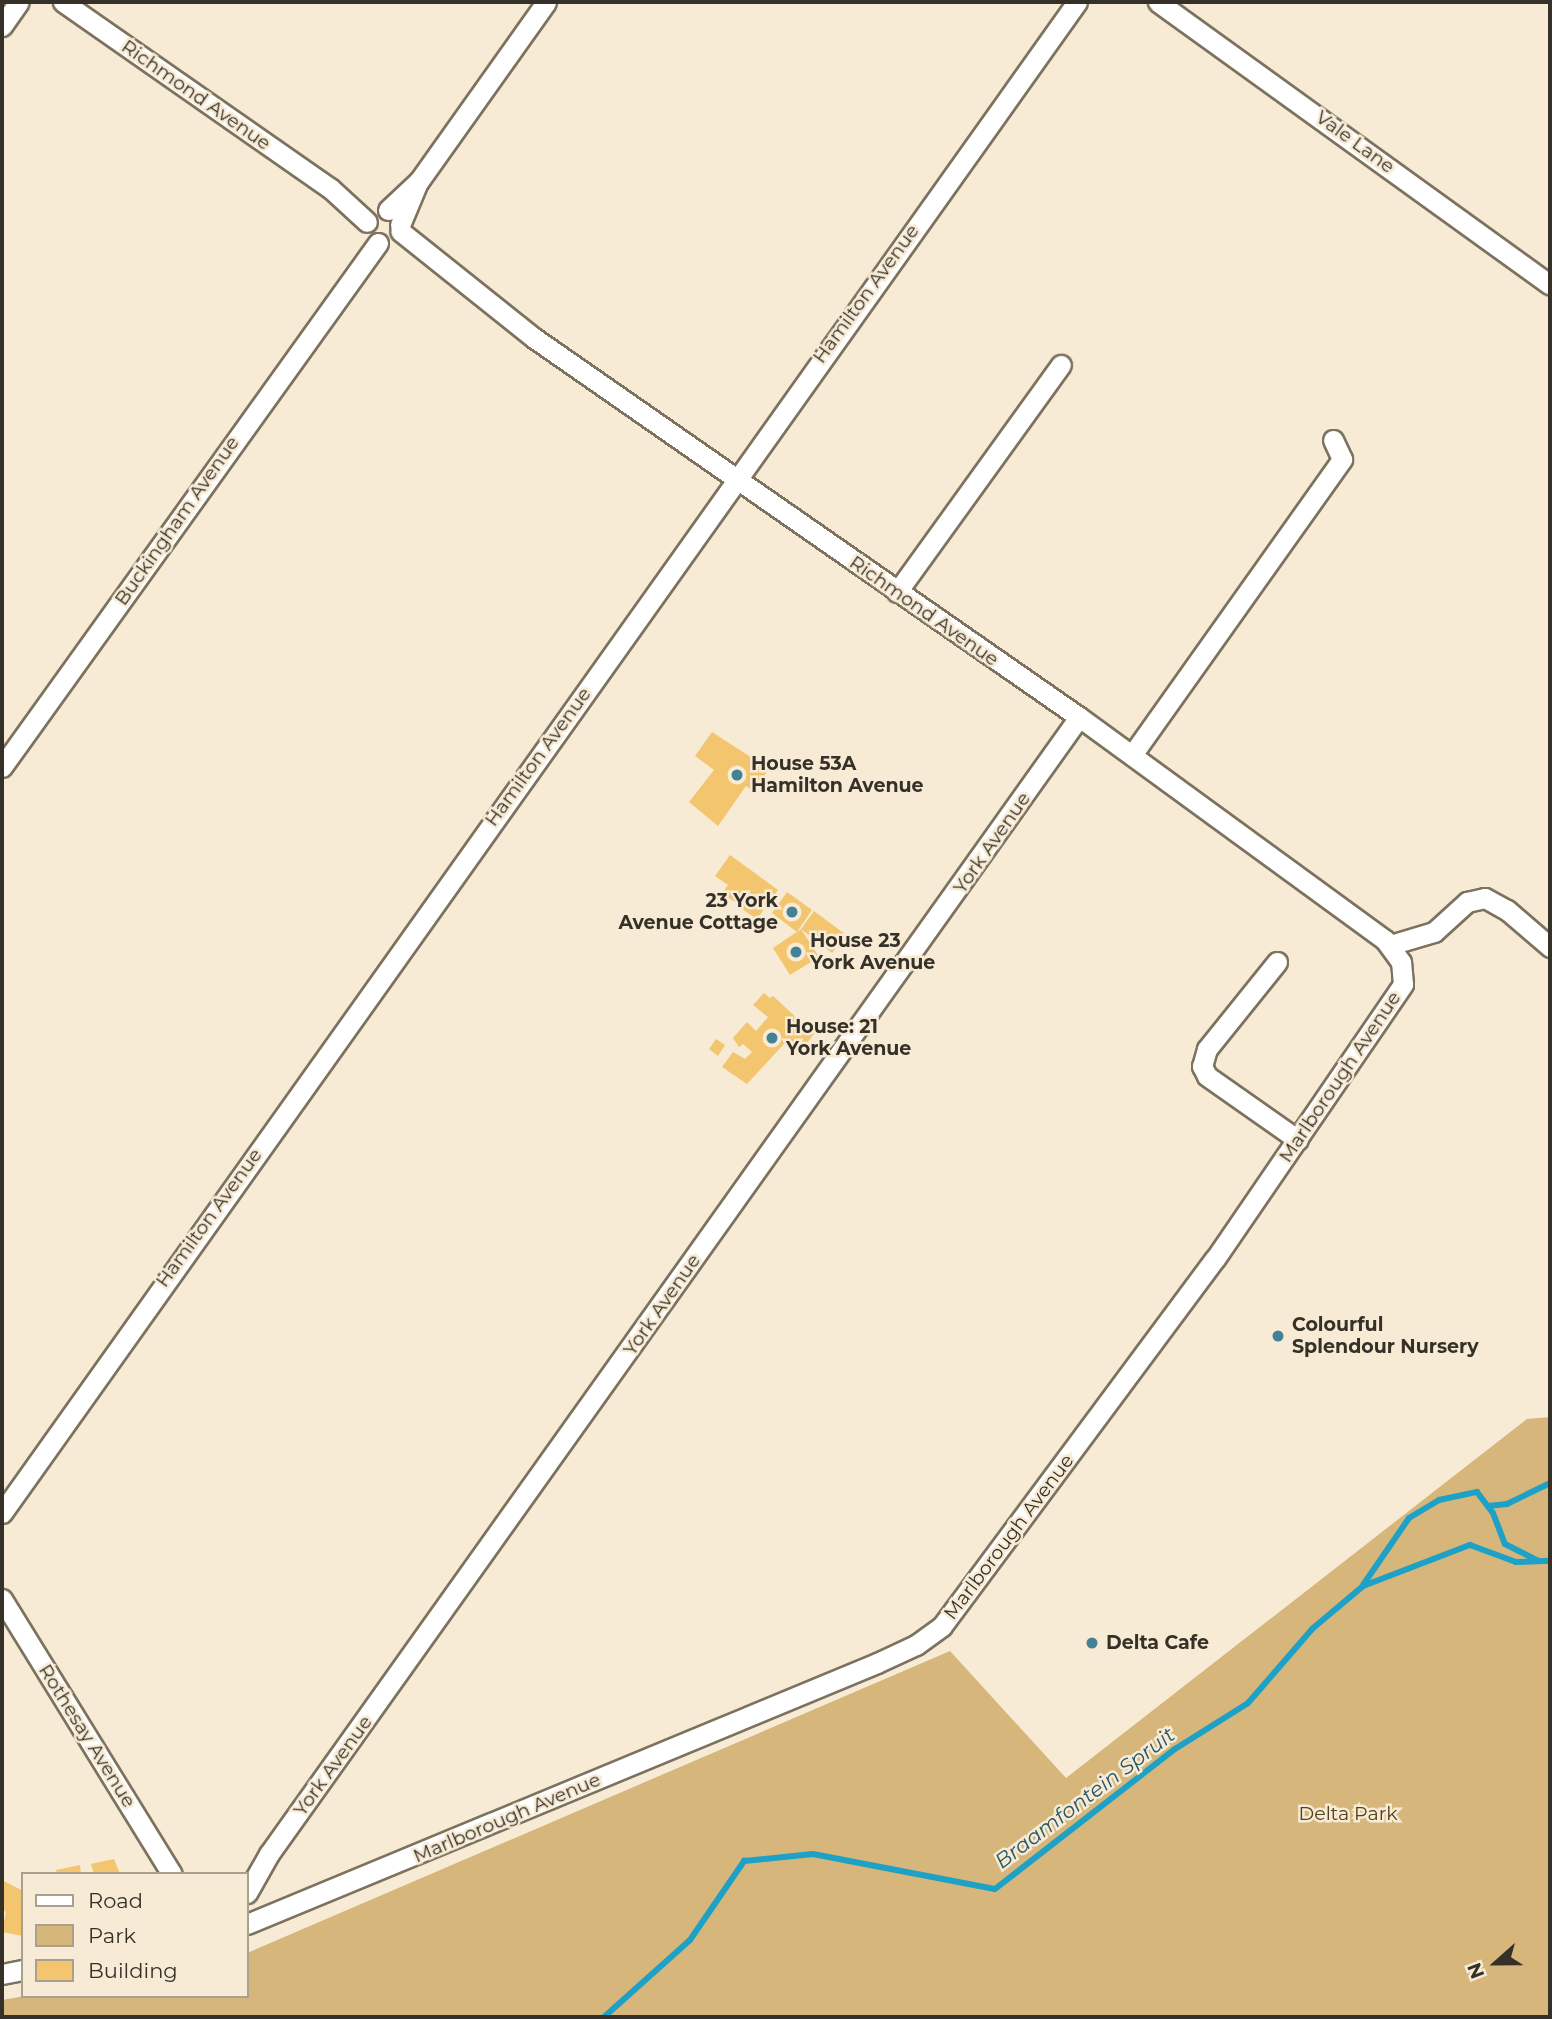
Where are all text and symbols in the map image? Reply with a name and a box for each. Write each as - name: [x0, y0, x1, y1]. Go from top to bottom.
- street label: Richmond Avenue: [117, 35, 275, 155]
- street label: Vale Lane: [1311, 106, 1399, 178]
- street label: Hamilton Avenue: [808, 220, 924, 368]
- street label: Buckingham Avenue: [110, 432, 244, 610]
- street label: Richmond Avenue: [845, 551, 1003, 671]
- street label: Hamilton Avenue: [480, 683, 596, 831]
- place label: House 53A Hamilton Avenue: [751, 753, 924, 797]
- marker: House 53A Hamilton Avenue: [729, 767, 745, 783]
- street label: York Avenue: [949, 788, 1035, 898]
- place label: 23 York Avenue Cottage: [618, 890, 778, 934]
- marker: 23 York Avenue Cottage: [784, 904, 800, 920]
- place label: House 23 York Avenue: [810, 930, 935, 974]
- marker: House 23 York Avenue: [788, 944, 804, 960]
- street label: Marlborough Avenue: [1274, 987, 1406, 1167]
- place label: House: 21 York Avenue: [786, 1016, 911, 1060]
- marker: House: 21 York Avenue: [764, 1030, 780, 1046]
- street label: Hamilton Avenue: [151, 1144, 267, 1292]
- street label: York Avenue: [619, 1250, 705, 1360]
- place label: Colourful Splendour Nursery: [1292, 1314, 1479, 1358]
- marker: Colourful Splendour Nursery: [1270, 1328, 1286, 1344]
- street label: Marlborough Avenue: [939, 1450, 1079, 1624]
- place label: Delta Cafe: [1106, 1632, 1209, 1654]
- marker: Delta Cafe: [1084, 1635, 1100, 1651]
- street label: Rothesay Avenue: [34, 1660, 140, 1812]
- street label: York Avenue: [289, 1711, 377, 1821]
- water label: Braamfontein Spruit: [990, 1722, 1180, 1874]
- street label: Marlborough Avenue: [410, 1768, 604, 1868]
- park label: Delta Park: [1298, 1803, 1398, 1825]
- legend: [21, 1872, 248, 1998]
- text: Road: [88, 1888, 143, 1913]
- text: Park: [88, 1923, 136, 1948]
- north arrow: [1461, 1928, 1531, 1998]
- text: Building: [88, 1958, 178, 1983]
- text: N: [1462, 1959, 1489, 1982]

